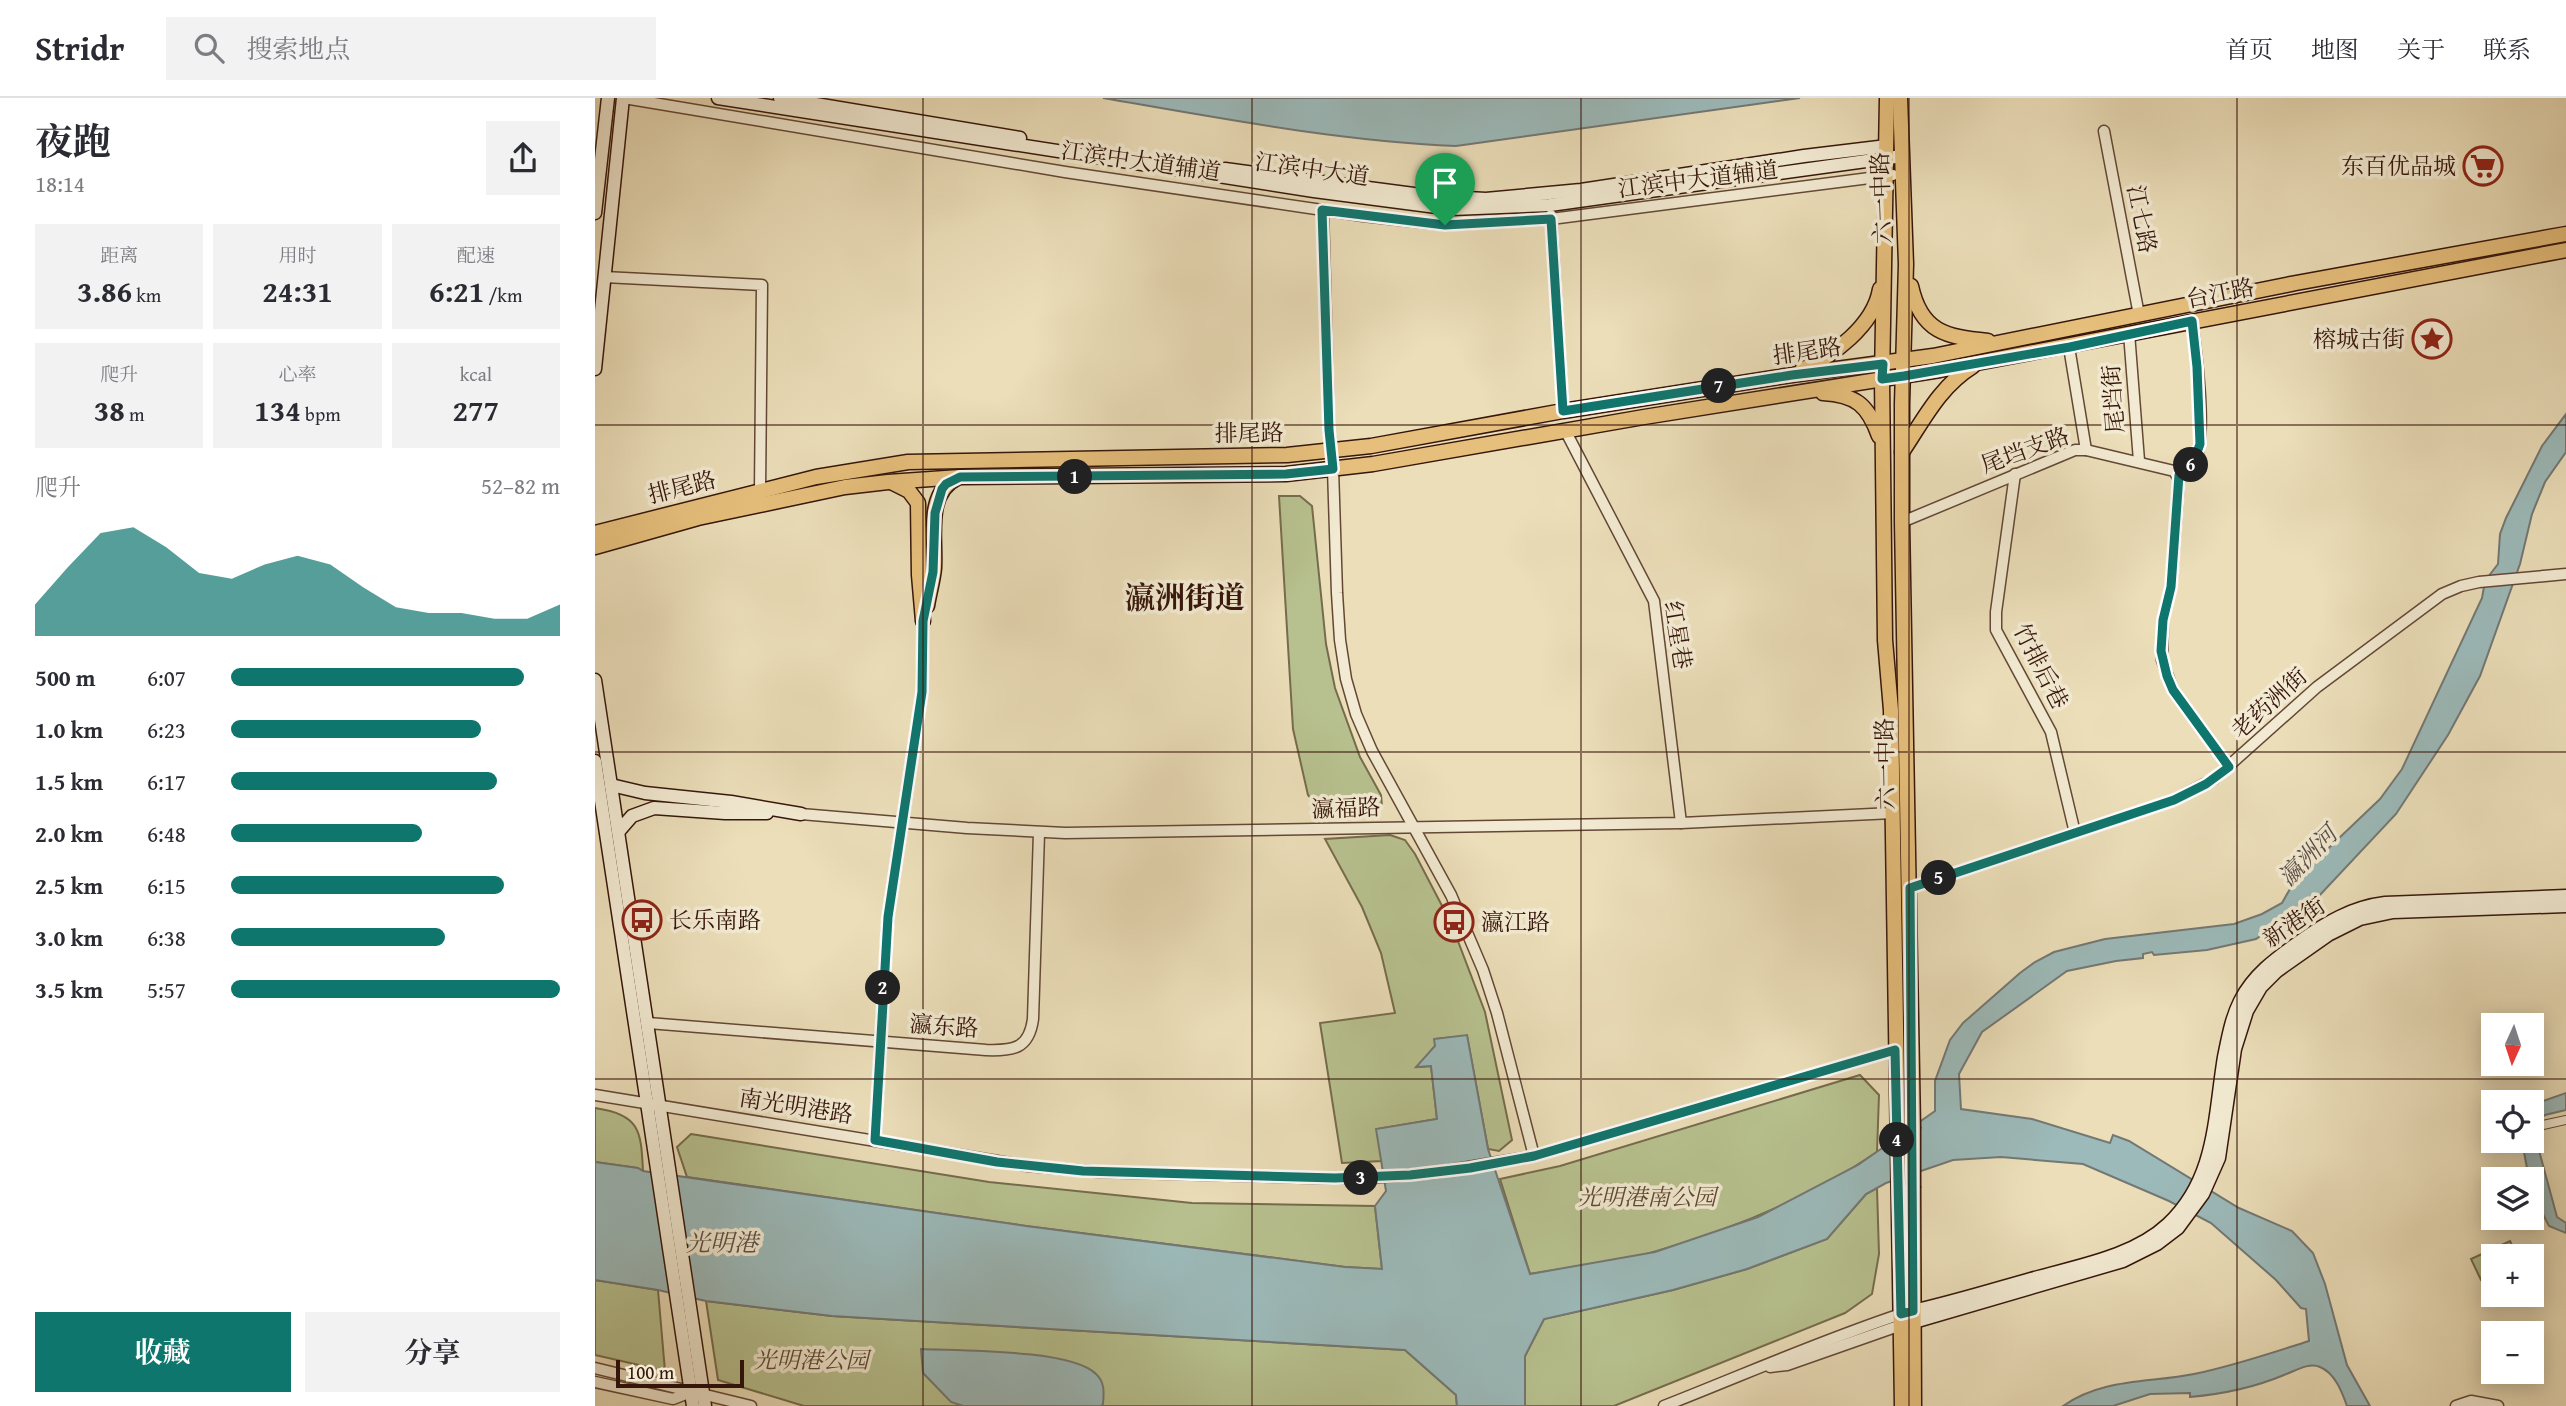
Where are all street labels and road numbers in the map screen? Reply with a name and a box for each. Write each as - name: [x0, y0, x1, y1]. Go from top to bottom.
- street label: 江滨中大道辅道: [1059, 133, 1223, 188]
- street label: 江滨中大道: [1253, 144, 1371, 193]
- street label: 六一中路: [1862, 151, 1899, 245]
- street label: 江滨中大道辅道: [1616, 152, 1780, 205]
- street label: 江七路: [2120, 182, 2165, 256]
- street label: 台江路: [2183, 270, 2257, 315]
- street label: 排尾路: [1770, 329, 1843, 372]
- street label: 尾垱街: [2094, 363, 2131, 435]
- street label: 排尾路: [1214, 415, 1284, 450]
- street label: 尾垱支路: [1976, 418, 2074, 481]
- street label: 排尾路: [644, 462, 719, 511]
- street label: 红星巷: [1657, 598, 1700, 672]
- street label: 竹排后巷: [2006, 617, 2077, 714]
- street label: 老药洲街: [2223, 660, 2314, 746]
- street label: 六一中路: [1867, 718, 1902, 810]
- street label: 瀛福路: [1311, 790, 1381, 825]
- street label: 新港街: [2256, 889, 2332, 955]
- street label: 瀛东路: [908, 1007, 980, 1044]
- street label: 南光明港路: [737, 1080, 855, 1131]

